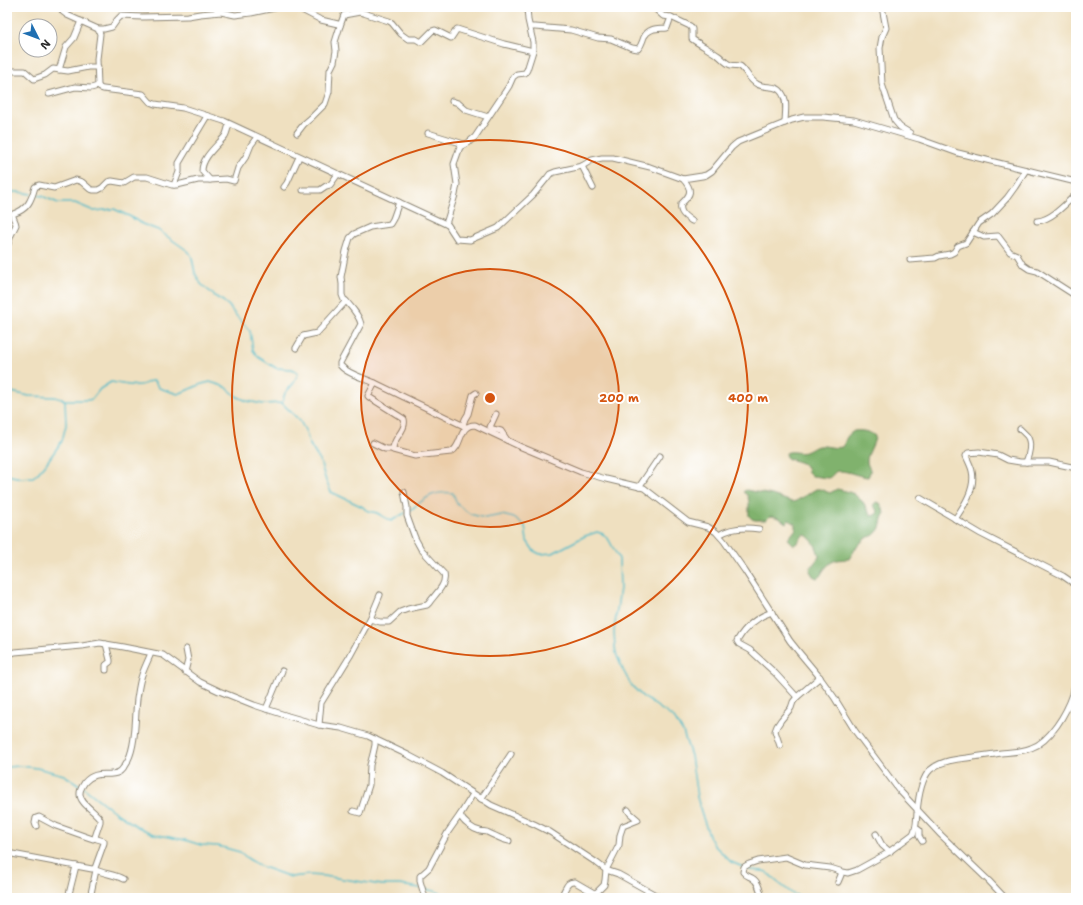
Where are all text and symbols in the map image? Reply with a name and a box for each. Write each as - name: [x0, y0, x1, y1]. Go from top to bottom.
- north arrow: [18, 18, 58, 58]
- text: N: [36, 36, 54, 53]
- text: 200 m: [599, 390, 639, 406]
- text: 400 m: [728, 390, 768, 406]
- centre of rings: [483, 391, 497, 405]

